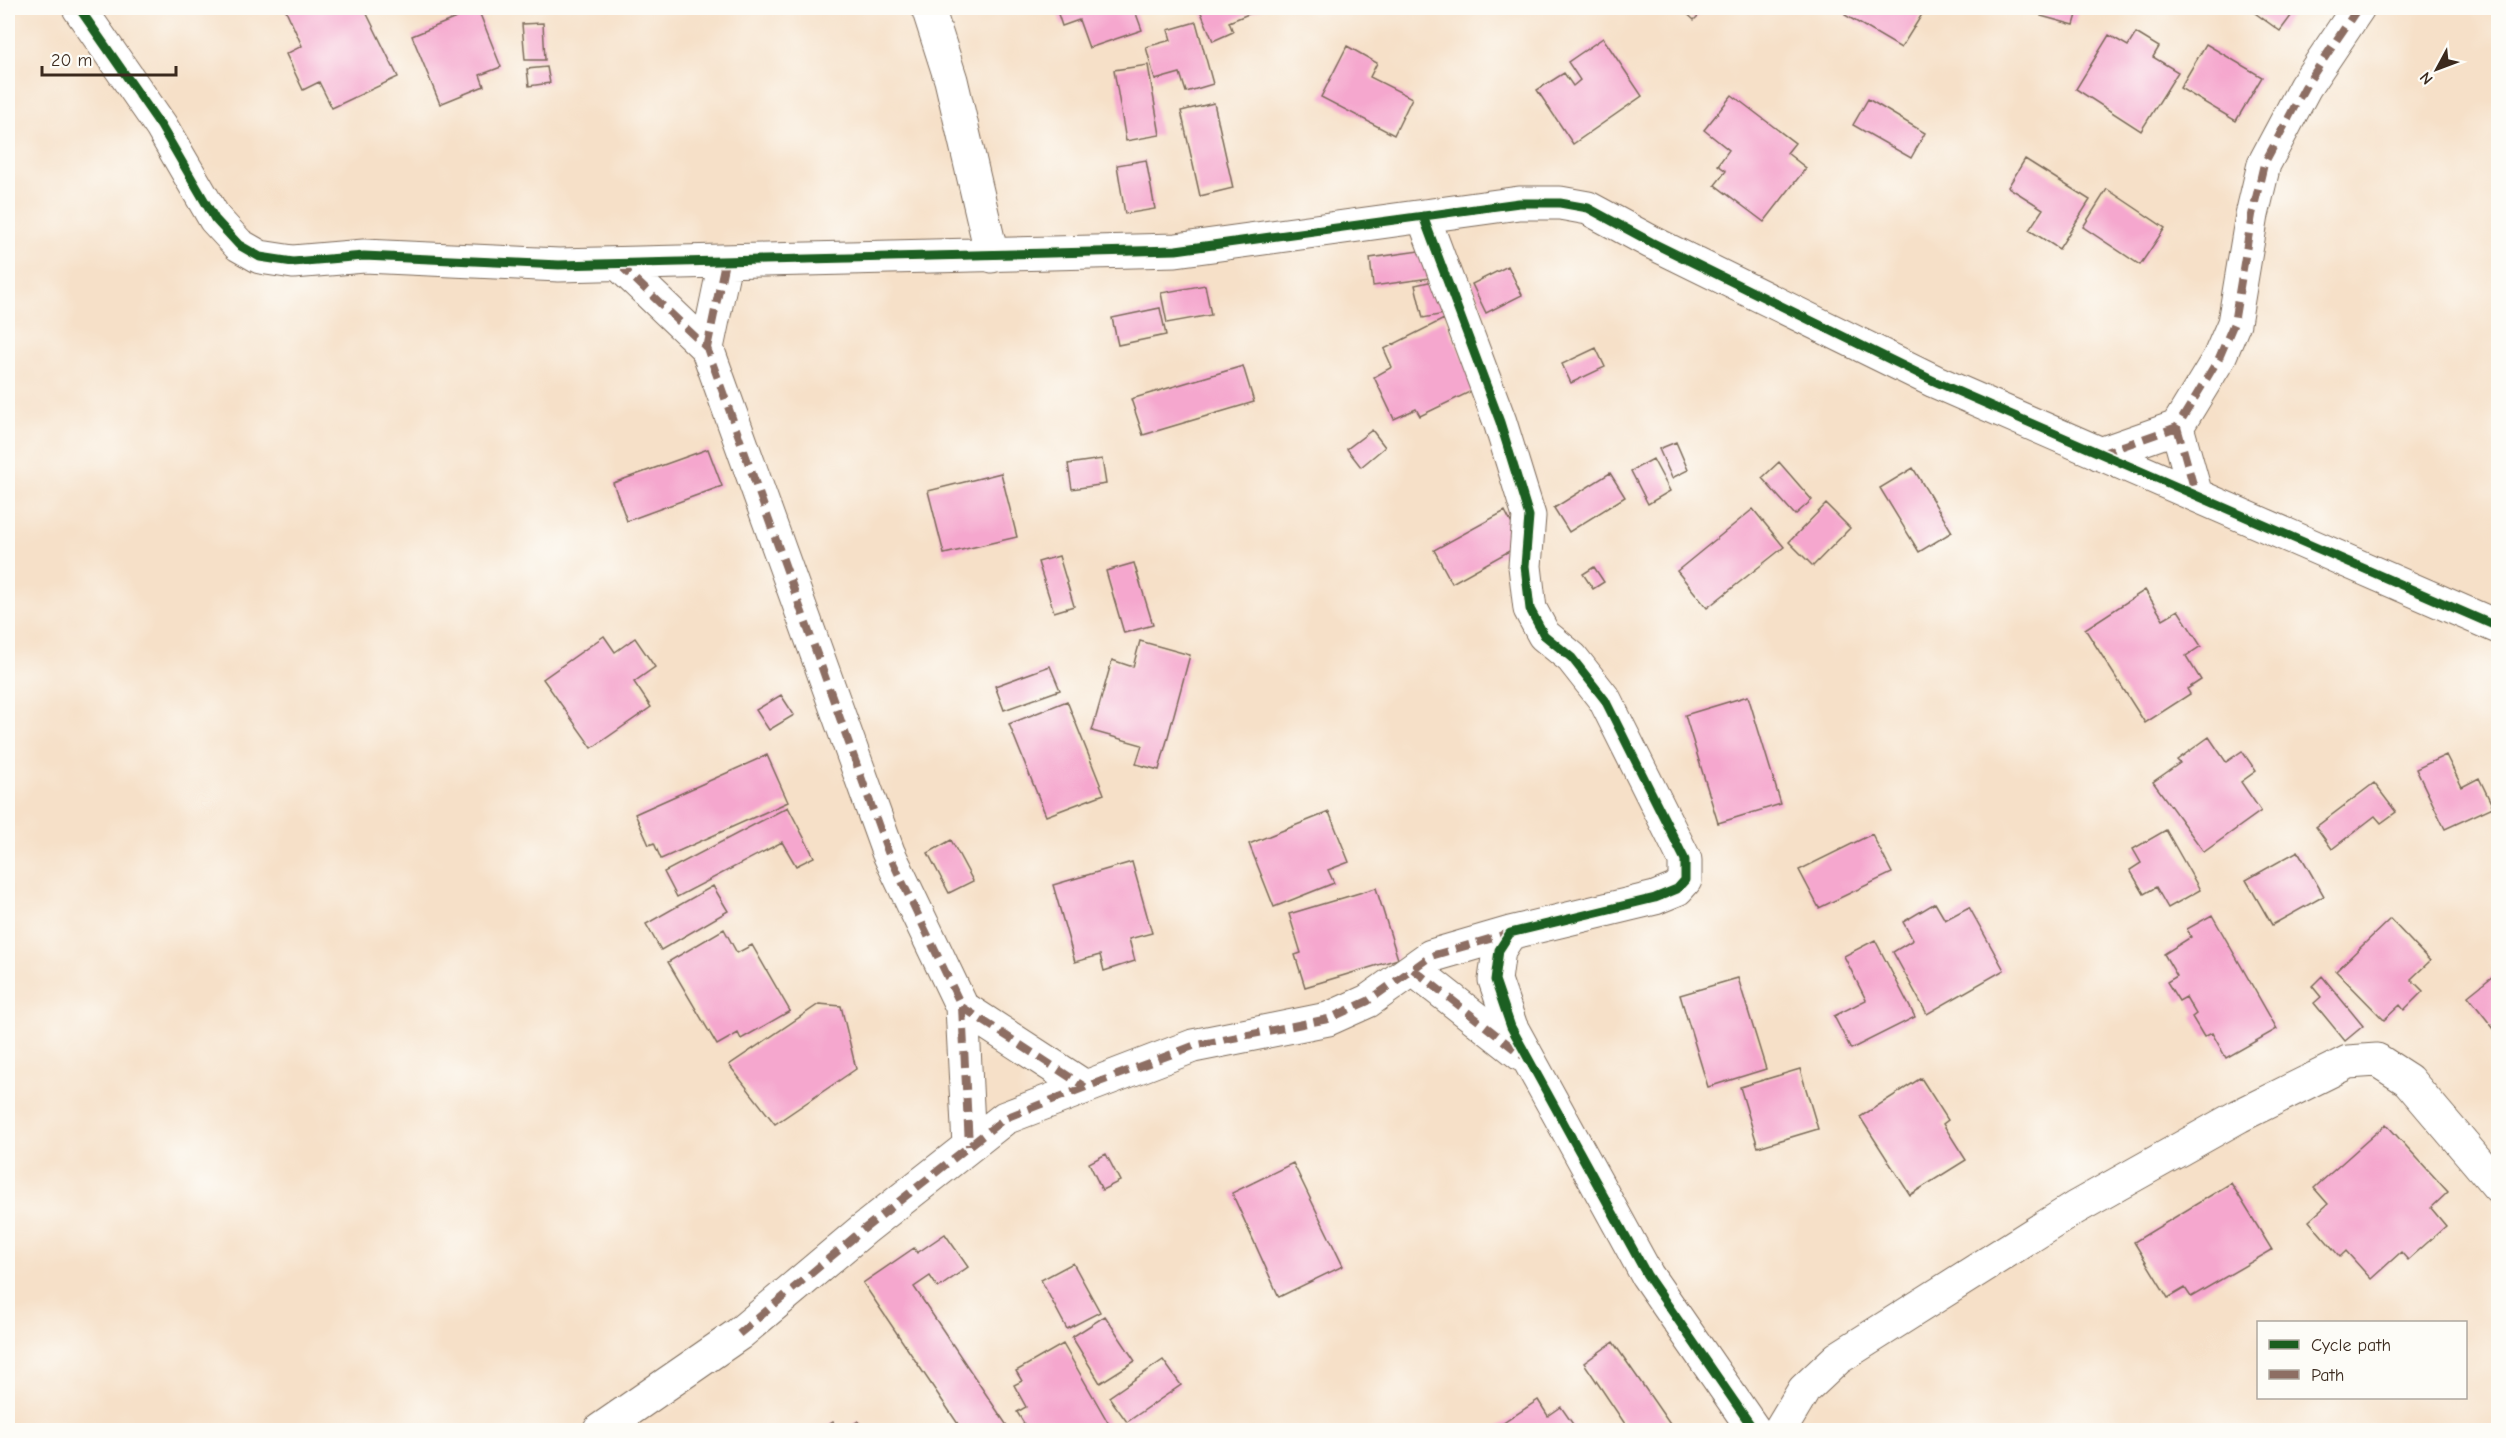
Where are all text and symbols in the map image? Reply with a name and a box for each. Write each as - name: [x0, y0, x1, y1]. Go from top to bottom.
- scale bar: [42, 39, 176, 77]
- north arrow: [2407, 39, 2467, 99]
- text: 20 m: [51, 50, 92, 71]
- text: N: [2416, 68, 2437, 88]
- legend: [2257, 1321, 2467, 1399]
- text: Cycle path: [2311, 1335, 2391, 1356]
- text: Path: [2311, 1365, 2344, 1386]

